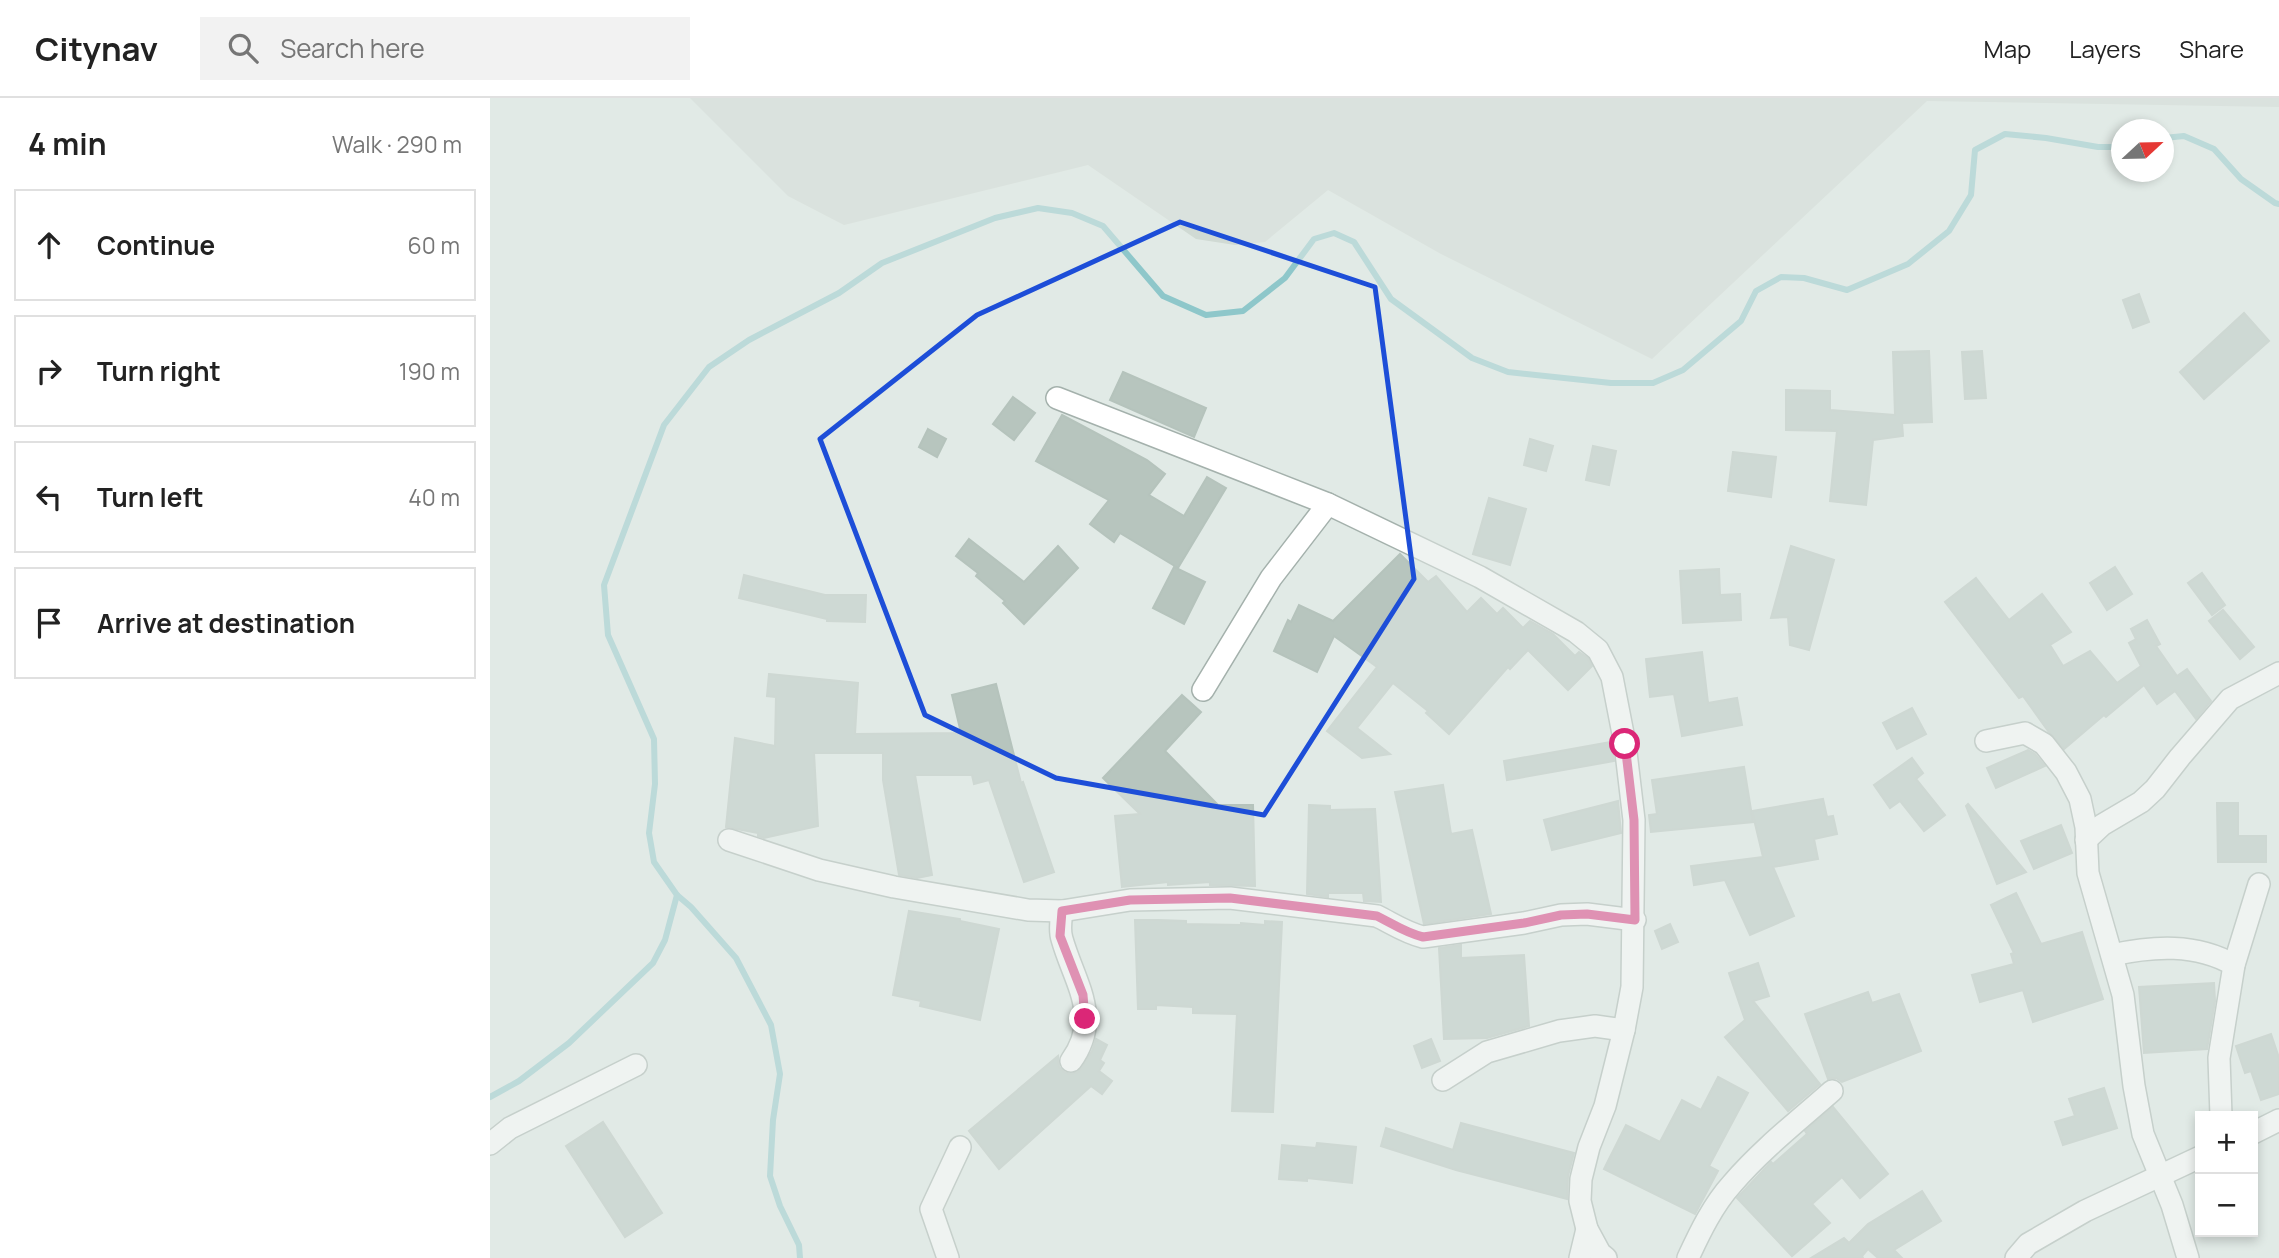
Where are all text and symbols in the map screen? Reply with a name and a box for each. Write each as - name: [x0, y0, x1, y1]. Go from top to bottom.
- search box: [200, 17, 690, 80]
- text: Citynav: [35, 26, 158, 71]
- icon: search: [224, 29, 262, 67]
- text: Search here: [280, 30, 425, 66]
- text: Map: [1984, 32, 2031, 65]
- text: Layers: [2069, 32, 2141, 65]
- text: Share: [2179, 32, 2244, 65]
- north arrow: [2111, 119, 2174, 182]
- text: 4 min: [28, 123, 106, 164]
- text: Walk · 290 m: [332, 128, 462, 160]
- icon: ahead: [30, 226, 68, 264]
- text: Continue: [97, 227, 215, 263]
- text: 60 m: [408, 229, 460, 261]
- icon: right: [30, 352, 68, 390]
- text: Turn right: [97, 353, 221, 389]
- text: 190 m: [399, 355, 460, 387]
- icon: left: [30, 478, 68, 516]
- text: Turn left: [97, 479, 204, 515]
- text: 40 m: [408, 481, 460, 513]
- icon: arrive: [30, 604, 68, 642]
- text: Arrive at destination: [97, 605, 355, 641]
- route start: [1609, 728, 1640, 759]
- route end: [1069, 1003, 1100, 1034]
- map controls: [2195, 1111, 2258, 1237]
- button: +: [2195, 1111, 2258, 1174]
- button: −: [2195, 1174, 2258, 1237]

